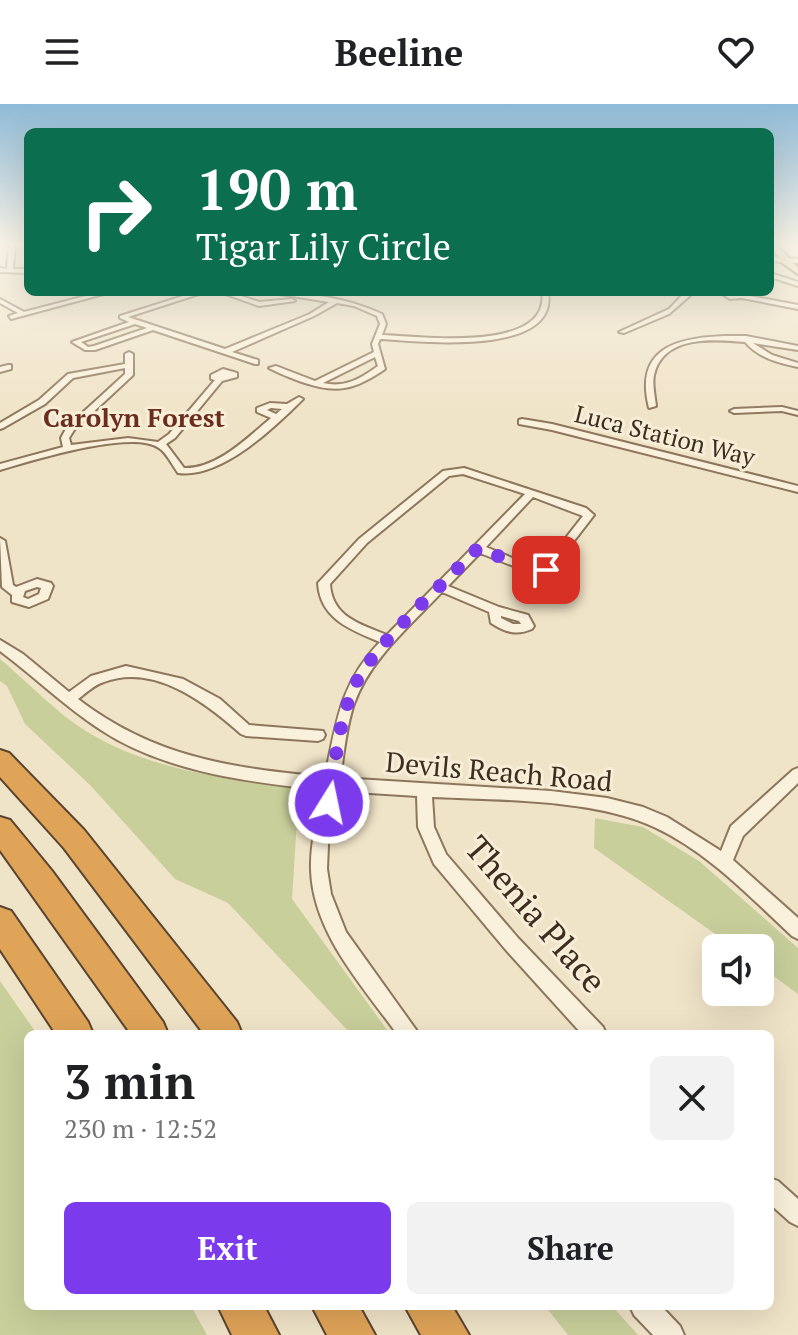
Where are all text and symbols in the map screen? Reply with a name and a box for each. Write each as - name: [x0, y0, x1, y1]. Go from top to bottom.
- text: Beeline: [335, 29, 463, 76]
- icon: menu: [40, 30, 84, 74]
- icon: heart: [714, 30, 758, 74]
- text: 190 m: [196, 152, 358, 226]
- icon: right: [64, 160, 168, 264]
- text: Tigar Lily Circle: [196, 223, 451, 270]
- street label: Luca Station Way: [572, 397, 759, 473]
- district label: Carolyn Forest: [43, 400, 226, 434]
- pin: [512, 536, 580, 604]
- icon: arrive: [524, 548, 568, 592]
- street label: Devils Reach Road: [384, 743, 614, 799]
- position arrow: [287, 761, 371, 845]
- street label: Thenia Place: [455, 826, 617, 1002]
- map controls: [702, 934, 774, 1006]
- button: sound: [702, 934, 774, 1006]
- text: 3 min: [64, 1049, 195, 1113]
- button: close: [650, 1056, 734, 1140]
- text: 230 m · 12:52: [64, 1111, 217, 1145]
- button: Exit: [64, 1202, 391, 1294]
- button: Share: [407, 1202, 734, 1294]

